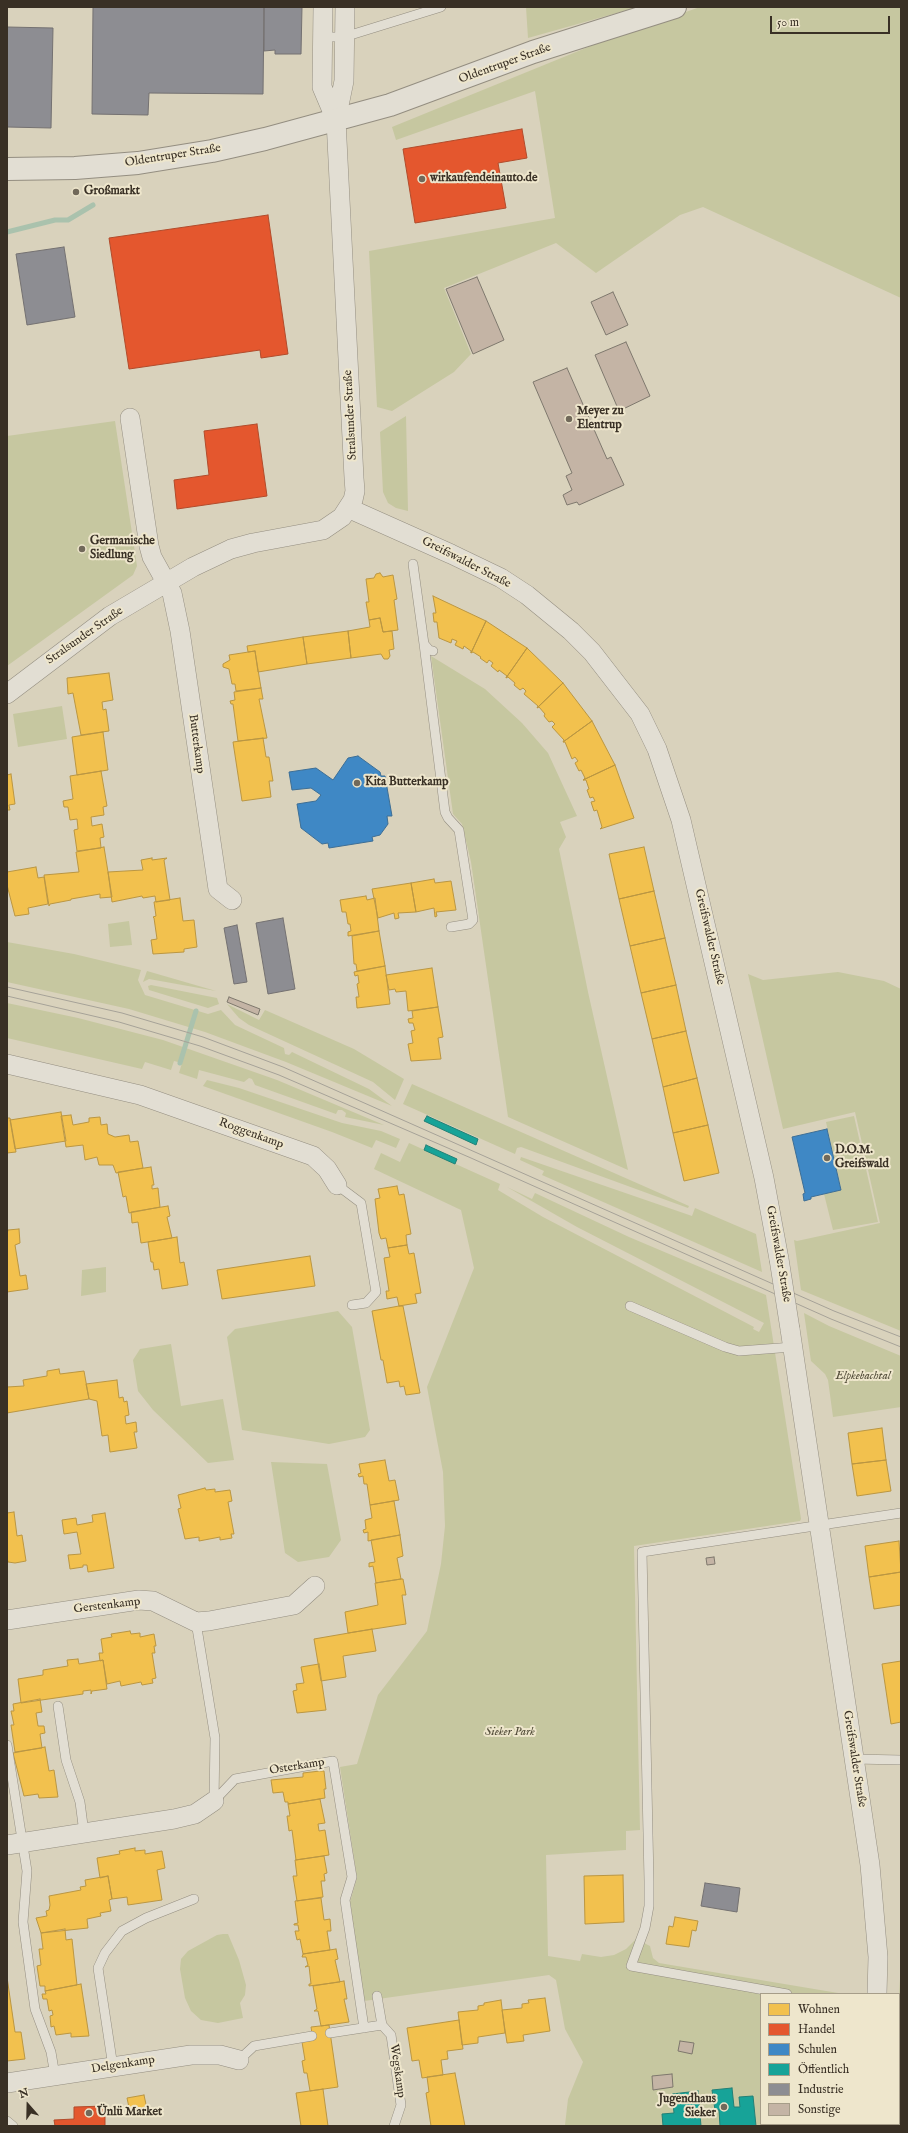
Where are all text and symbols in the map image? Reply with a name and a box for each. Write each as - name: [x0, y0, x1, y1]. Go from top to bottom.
- scale bar: [772, 8, 892, 34]
- text: 50 m: [777, 15, 799, 30]
- street label: Oldentruper Straße: [457, 41, 553, 87]
- street label: Oldentruper Straße: [124, 141, 222, 171]
- place label: wirkaufendeinauto.de: [430, 172, 537, 186]
- marker: wirkaufendeinauto.de: [417, 174, 427, 184]
- place label: Großmarkt: [84, 185, 140, 199]
- marker: Großmarkt: [71, 187, 81, 197]
- street label: Stralsunder Straße: [341, 369, 361, 461]
- place label: Meyer zu Elentrup: [577, 405, 624, 433]
- marker: Meyer zu Elentrup: [564, 414, 574, 424]
- street label: Greifswalder Straße: [419, 534, 513, 592]
- place label: Germanische Siedlung: [90, 535, 155, 563]
- marker: Germanische Siedlung: [77, 544, 87, 554]
- street label: Stralsunder Straße: [44, 604, 126, 668]
- street label: Butterkamp: [185, 713, 207, 775]
- place label: Kita Butterkamp: [365, 776, 448, 790]
- marker: Kita Butterkamp: [352, 778, 362, 788]
- street label: Greifswalder Straße: [691, 888, 727, 986]
- street label: Roggenkamp: [217, 1116, 285, 1152]
- place label: D.O.M. Greifswald: [835, 1144, 889, 1172]
- marker: D.O.M. Greifswald: [822, 1153, 832, 1163]
- street label: Greifswalder Straße: [762, 1204, 794, 1304]
- park label: Elpkebachtal: [835, 1370, 891, 1384]
- street label: Gerstenkamp: [73, 1595, 141, 1617]
- street label: Greifswalder Straße: [839, 1709, 869, 1809]
- park label: Sieker Park: [485, 1726, 535, 1740]
- street label: Osterkamp: [268, 1756, 326, 1778]
- legend: [760, 1993, 900, 2125]
- text: Wohnen: [798, 2002, 840, 2017]
- text: Handel: [798, 2022, 835, 2037]
- text: Schulen: [798, 2042, 837, 2057]
- street label: Wegskamp: [386, 2043, 408, 2099]
- street label: Delgenkamp: [90, 2053, 156, 2077]
- text: Öffentlich: [798, 2062, 849, 2077]
- text: Industrie: [798, 2082, 844, 2097]
- north arrow: [8, 2085, 48, 2125]
- text: N: [17, 2086, 31, 2102]
- place label: Jugendhaus Sieker: [658, 2093, 716, 2121]
- marker: Jugendhaus Sieker: [719, 2102, 729, 2112]
- text: Sonstige: [798, 2102, 841, 2117]
- place label: Ünlü Market: [97, 2106, 162, 2120]
- marker: Ünlü Market: [84, 2108, 94, 2118]

